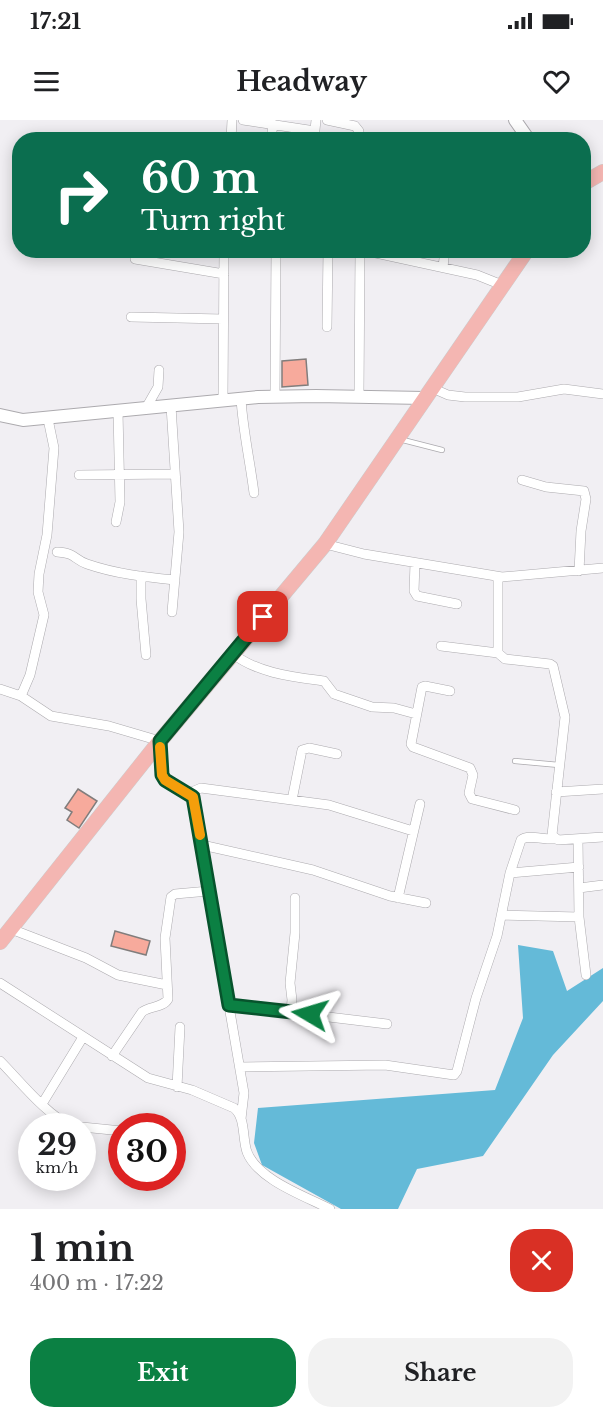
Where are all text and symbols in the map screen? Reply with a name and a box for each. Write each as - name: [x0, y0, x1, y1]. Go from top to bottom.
- text: 17:21: [30, 8, 81, 35]
- icon: menu: [30, 65, 63, 98]
- text: Headway: [236, 65, 367, 98]
- icon: heart: [540, 65, 573, 98]
- text: 60 m: [141, 152, 259, 204]
- icon: right: [42, 156, 120, 234]
- text: Turn right: [141, 204, 285, 237]
- pin: [237, 591, 288, 642]
- icon: arrive: [246, 600, 279, 633]
- position arrow: [278, 982, 342, 1046]
- speed limit sign: 30: [108, 1113, 186, 1191]
- text: 29: [37, 1126, 77, 1163]
- text: km/h: [36, 1158, 78, 1177]
- text: 1 min: [30, 1226, 134, 1271]
- button: close: [510, 1229, 573, 1292]
- text: 400 m · 17:22: [30, 1271, 164, 1295]
- button: Exit: [30, 1338, 296, 1407]
- button: Share: [308, 1338, 573, 1407]

